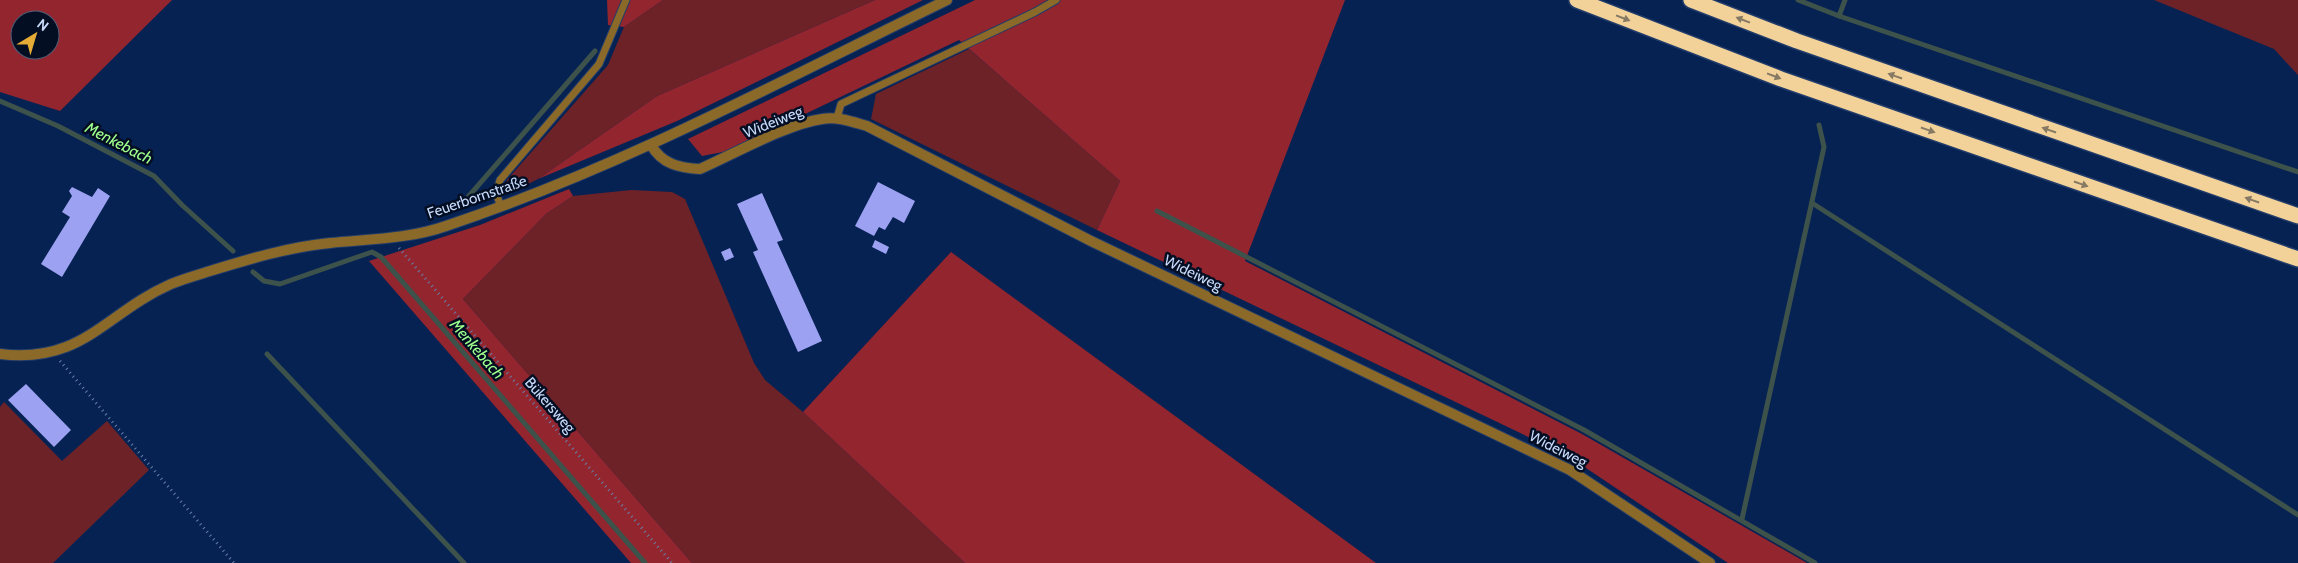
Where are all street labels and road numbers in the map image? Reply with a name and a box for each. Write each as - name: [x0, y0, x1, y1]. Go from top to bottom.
- street label: Wideiweg: [741, 102, 806, 142]
- street label: Feuerbornstraße: [425, 171, 529, 222]
- street label: Wideiweg: [1161, 251, 1225, 295]
- street label: Bükersweg: [521, 374, 579, 437]
- street label: Wideiweg: [1526, 427, 1590, 471]

